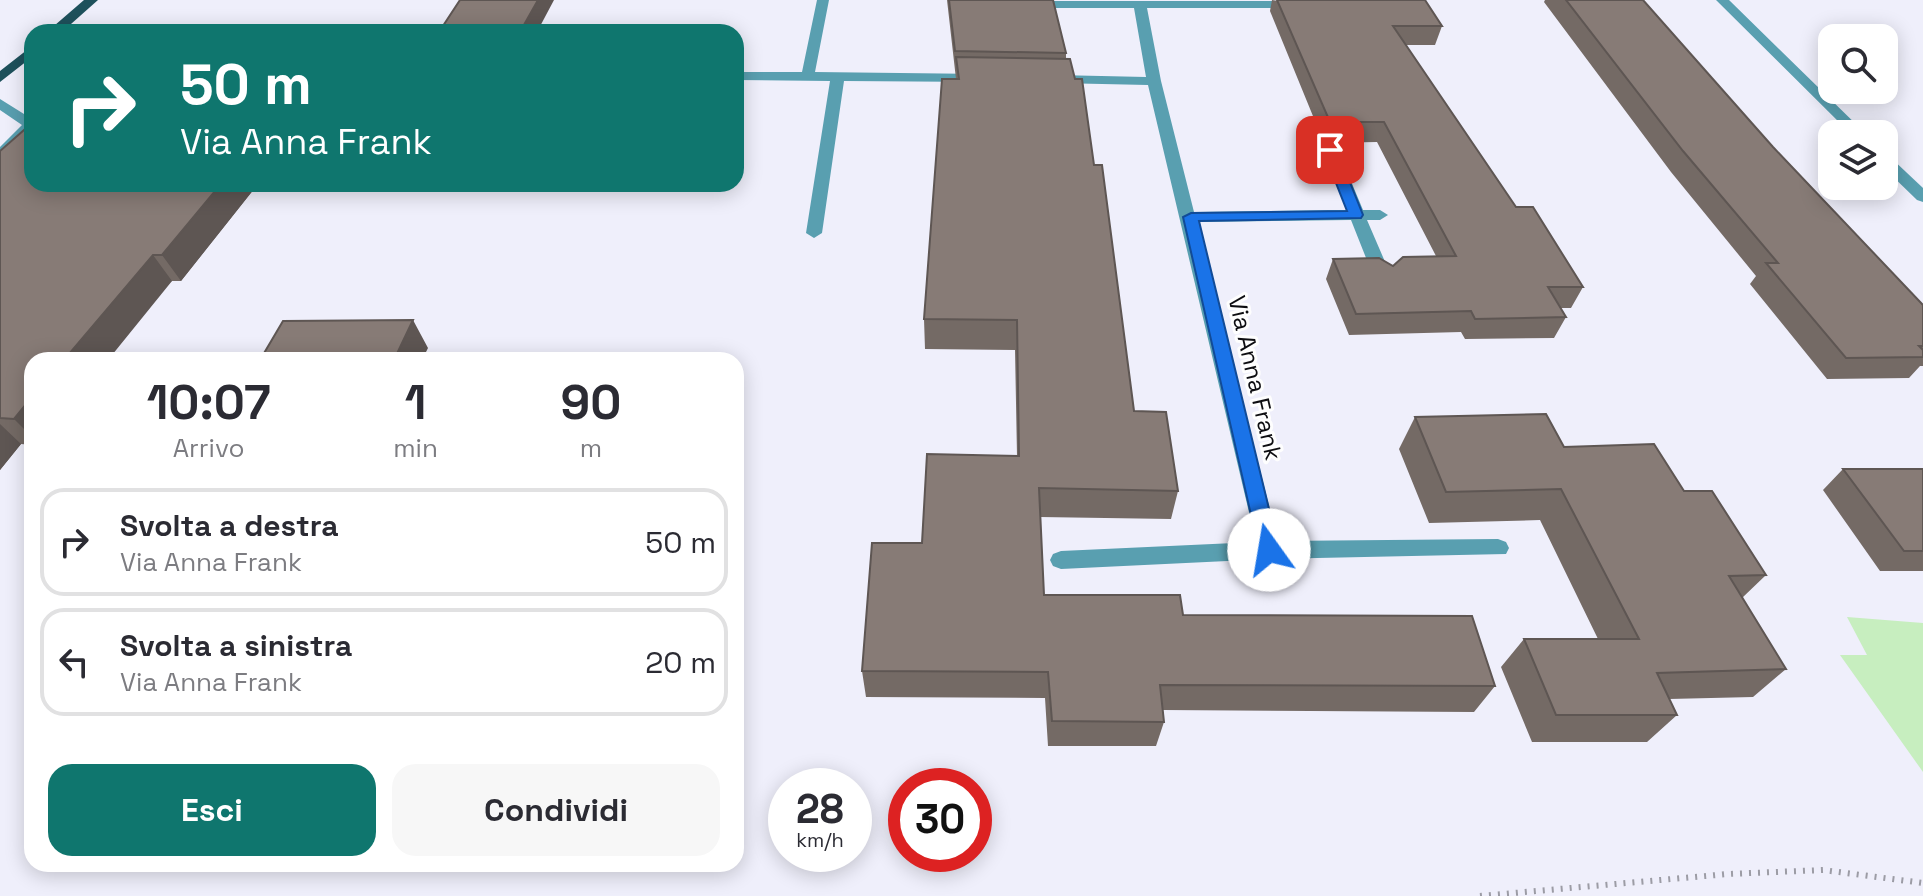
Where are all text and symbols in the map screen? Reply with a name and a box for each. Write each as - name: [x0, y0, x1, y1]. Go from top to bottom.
- map controls: [1818, 24, 1898, 200]
- button: search: [1818, 24, 1898, 104]
- text: 50 m: [180, 49, 312, 120]
- icon: right: [48, 56, 152, 160]
- pin: [1296, 116, 1364, 184]
- text: Via Anna Frank: [180, 119, 432, 165]
- button: layers: [1818, 120, 1898, 200]
- icon: arrive: [1308, 128, 1352, 172]
- street label: Via Anna Frank: [1221, 293, 1289, 463]
- text: 10:07: [147, 372, 271, 433]
- text: 1: [405, 372, 426, 433]
- text: 90: [561, 372, 621, 433]
- text: Arrivo: [173, 431, 245, 465]
- text: min: [393, 431, 438, 465]
- text: m: [580, 431, 602, 465]
- text: Svolta a destra: [120, 506, 339, 545]
- position arrow: [1227, 508, 1311, 592]
- icon: right: [52, 520, 96, 564]
- text: 50 m: [645, 523, 716, 562]
- text: Via Anna Frank: [120, 545, 302, 579]
- text: Svolta a sinistra: [120, 626, 352, 665]
- icon: left: [52, 640, 96, 684]
- text: 20 m: [645, 643, 716, 682]
- text: Via Anna Frank: [120, 665, 302, 699]
- button: Esci: [48, 764, 376, 856]
- button: Condividi: [392, 764, 720, 856]
- speed limit sign: 30: [888, 768, 992, 872]
- text: 28: [796, 784, 844, 835]
- text: km/h: [796, 827, 844, 853]

